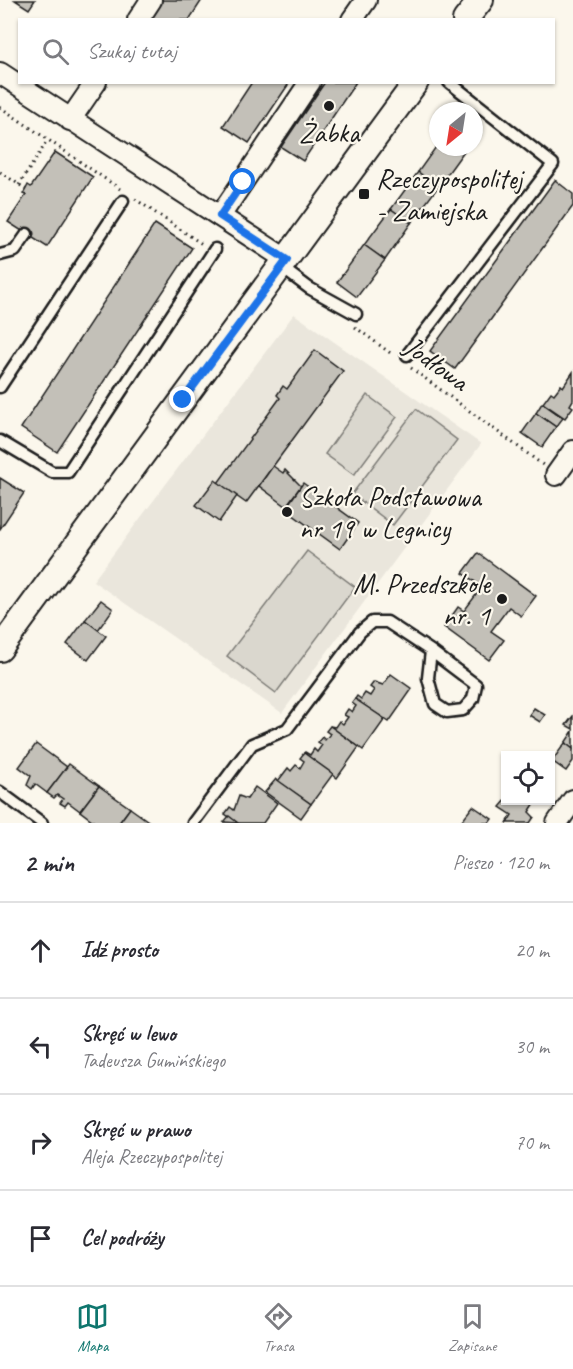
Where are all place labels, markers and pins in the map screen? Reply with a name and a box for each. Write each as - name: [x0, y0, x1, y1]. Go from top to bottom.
- marker: Żabka: [322, 99, 336, 113]
- place label: Żabka: [299, 115, 361, 150]
- place label: Rzeczypospolitej - Zamiejska: [376, 161, 526, 228]
- marker: Rzeczypospolitej - Zamiejska: [357, 187, 371, 201]
- place label: Szkoła Podstawowa nr 19 w Legnicy: [299, 479, 483, 546]
- marker: Szkoła Podstawowa nr 19 w Legnicy: [280, 505, 294, 519]
- place label: M. Przedszkole nr. 1: [353, 566, 492, 633]
- marker: M. Przedszkole nr. 1: [495, 592, 509, 606]

